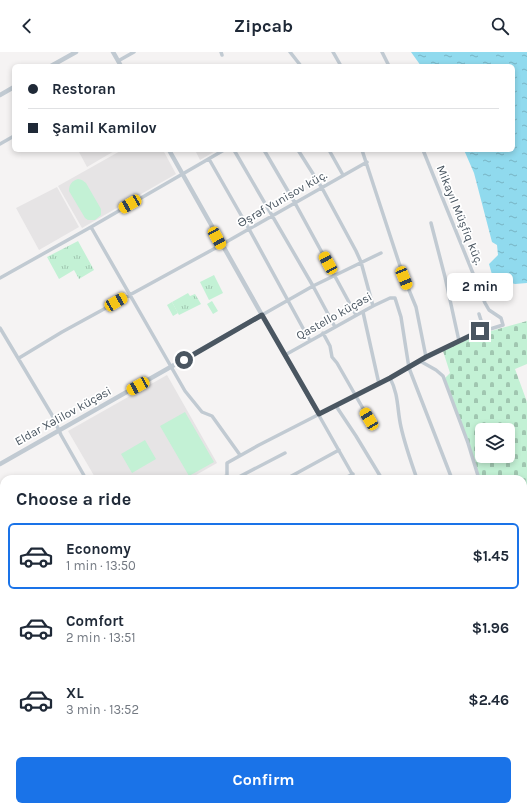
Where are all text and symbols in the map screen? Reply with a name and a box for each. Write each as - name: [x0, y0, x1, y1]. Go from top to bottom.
- icon: back: [16, 15, 38, 37]
- text: Zipcab: [234, 15, 293, 37]
- icon: search: [489, 15, 511, 37]
- text: Restoran: [52, 80, 116, 98]
- text: Şamil Kamilov: [52, 119, 156, 137]
- street label: Mikayıl Müşfiq küç.: [434, 163, 486, 267]
- street label: Əşrəf Yunisov küç.: [235, 168, 329, 230]
- car: [117, 193, 143, 215]
- car: [206, 225, 228, 251]
- car: [317, 250, 339, 276]
- car: [394, 265, 414, 291]
- callout: 2 min: [447, 273, 513, 301]
- text: 2 min: [462, 279, 498, 294]
- street label: Qastello küçəsi: [294, 289, 374, 343]
- car: [103, 291, 129, 313]
- route end: [471, 322, 489, 340]
- route start: [175, 351, 193, 369]
- car: [125, 375, 151, 397]
- street label: Eldar Xəlilov küçəsi: [12, 384, 114, 448]
- car: [358, 406, 380, 432]
- map controls: [475, 423, 515, 463]
- button: layers: [475, 423, 515, 463]
- text: Choose a ride: [16, 488, 131, 510]
- icon: car: [18, 538, 54, 574]
- text: Economy: [66, 540, 131, 558]
- text: $1.45: [472, 547, 509, 565]
- text: 1 min · 13:50: [66, 558, 136, 573]
- icon: car: [18, 610, 54, 646]
- text: Comfort: [66, 612, 124, 630]
- text: $1.96: [472, 619, 509, 637]
- text: 2 min · 13:51: [66, 630, 136, 645]
- icon: car: [18, 682, 54, 718]
- text: XL: [66, 684, 84, 702]
- text: $2.46: [468, 691, 509, 709]
- text: 3 min · 13:52: [66, 702, 139, 717]
- button: Confirm: [16, 757, 511, 803]

